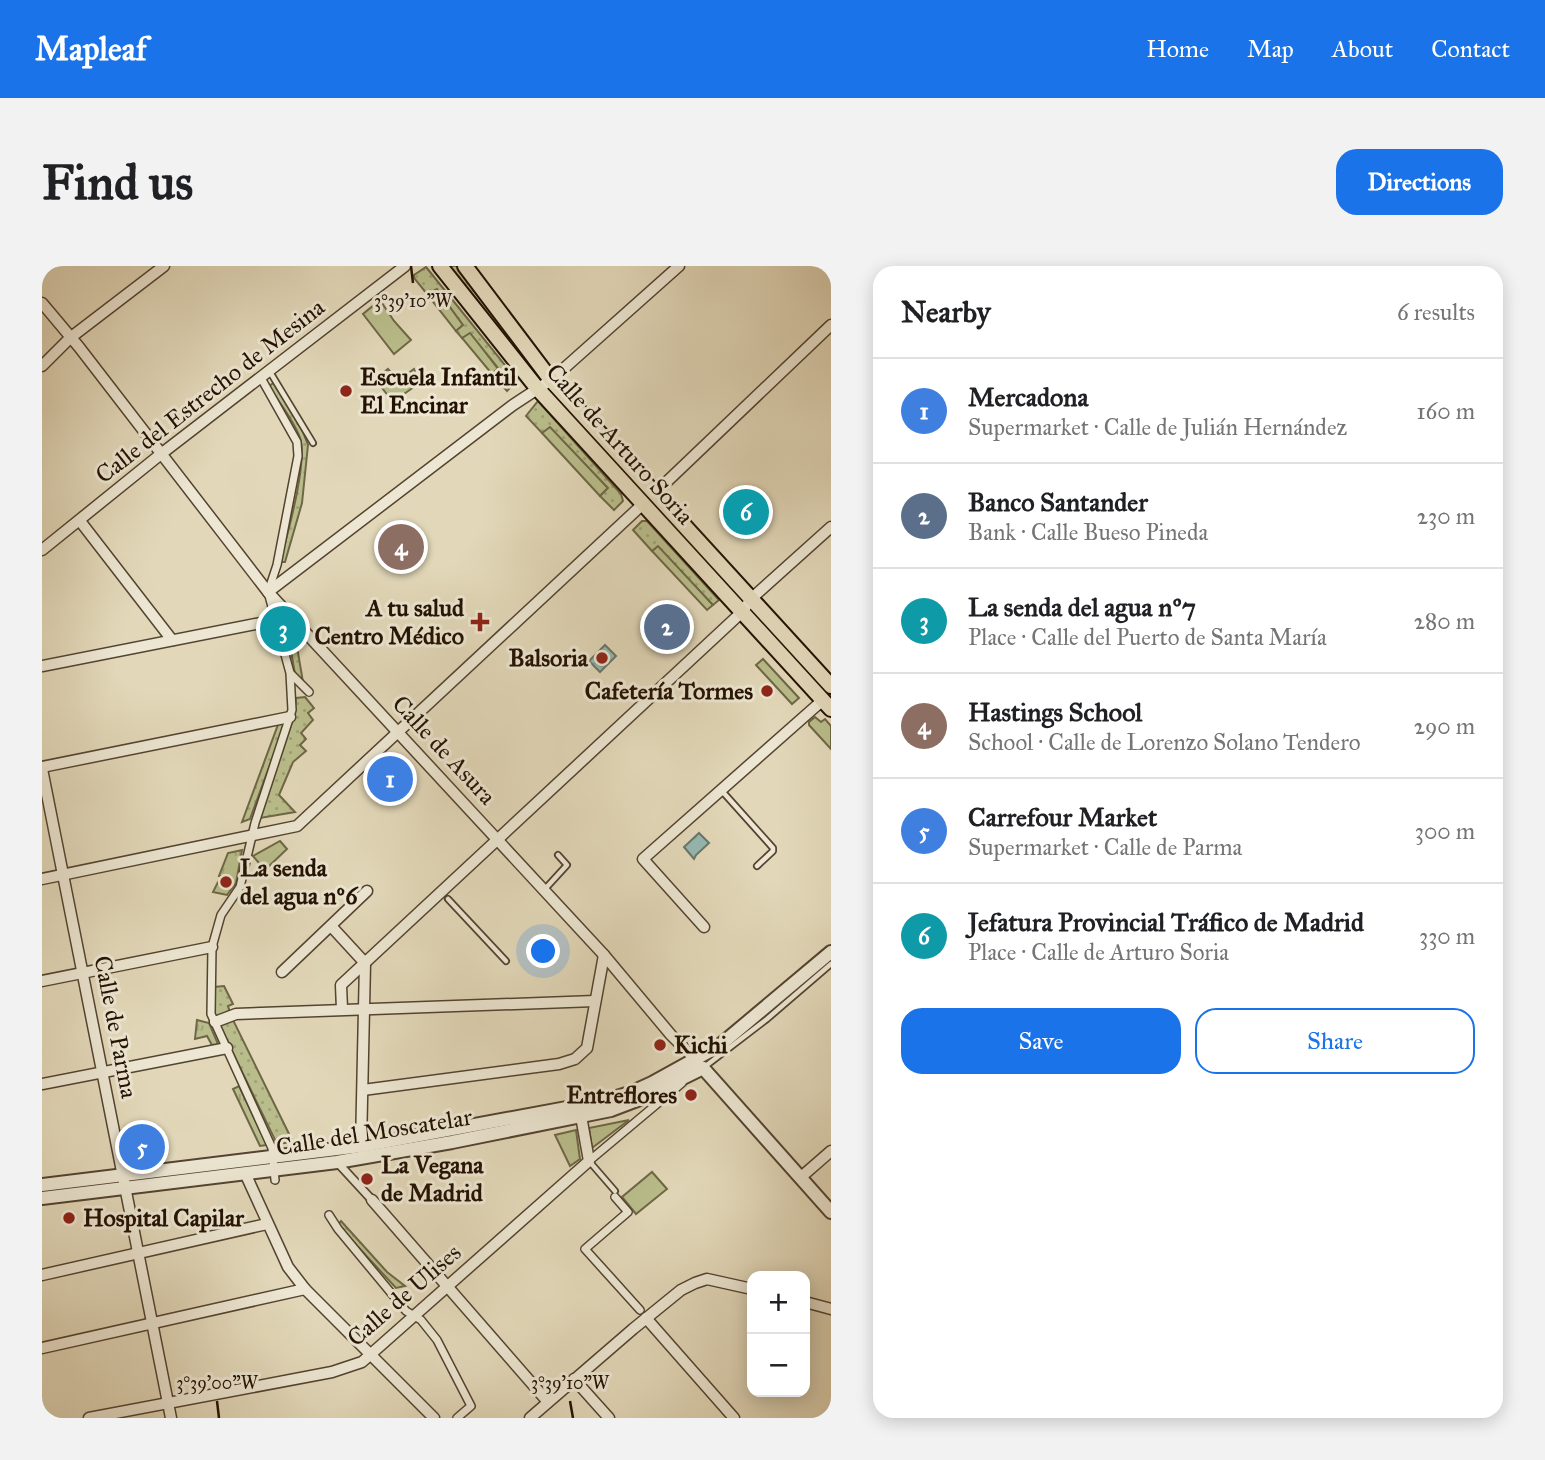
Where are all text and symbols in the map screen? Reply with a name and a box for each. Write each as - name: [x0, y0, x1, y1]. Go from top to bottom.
- text: Mapleaf: [35, 29, 147, 69]
- text: Home: [1146, 34, 1209, 64]
- text: Map: [1247, 34, 1294, 64]
- text: About: [1332, 34, 1393, 64]
- text: Contact: [1431, 34, 1510, 64]
- button: Directions: [1336, 149, 1503, 215]
- text: Find us: [42, 153, 193, 212]
- text: 3°39'10"W: [374, 290, 453, 312]
- street label: Calle del Estrecho de Mesina: [89, 292, 331, 490]
- text: Nearby: [901, 294, 991, 330]
- text: 6 results: [1397, 298, 1475, 326]
- street label: Calle de Arturo Soria: [540, 357, 701, 531]
- place label: Escuela Infantil El Encinar: [360, 362, 517, 420]
- text: Mercadona: [968, 381, 1088, 413]
- marker: Escuela Infantil El Encinar: [338, 383, 354, 399]
- text: 1: [919, 397, 929, 425]
- text: 160 m: [1417, 397, 1475, 425]
- text: Supermarket · Calle de Julián Hernández: [968, 413, 1347, 441]
- pin: 6: [723, 486, 769, 538]
- text: Banco Santander: [968, 486, 1148, 518]
- text: 2: [918, 502, 930, 530]
- text: 230 m: [1417, 502, 1475, 530]
- text: Bank · Calle Bueso Pineda: [968, 518, 1208, 546]
- pin: 4: [378, 521, 424, 573]
- text: La senda del agua nº7: [968, 591, 1196, 623]
- place label: A tu salud Centro Médico: [314, 593, 465, 651]
- pin: 2: [644, 601, 690, 653]
- pin: 3: [260, 603, 306, 655]
- text: 3: [919, 607, 929, 635]
- text: 280 m: [1414, 607, 1475, 635]
- marker: A tu salud Centro Médico: [470, 612, 490, 632]
- text: Place · Calle del Puerto de Santa María: [968, 623, 1327, 651]
- place label: Balsoria: [509, 643, 589, 673]
- marker: Balsoria: [594, 650, 610, 666]
- place label: Cafetería Tormes: [585, 676, 753, 706]
- marker: Cafetería Tormes: [759, 683, 775, 699]
- street label: Calle de Asura: [386, 689, 503, 812]
- text: Hastings School: [968, 696, 1142, 728]
- text: 4: [918, 712, 930, 740]
- text: 290 m: [1414, 712, 1475, 740]
- text: School · Calle de Lorenzo Solano Tendero: [968, 728, 1360, 756]
- pin: 1: [367, 753, 413, 805]
- text: Carrefour Market: [968, 801, 1157, 833]
- text: 5: [919, 817, 929, 845]
- text: 300 m: [1415, 817, 1475, 845]
- text: Supermarket · Calle de Parma: [968, 833, 1242, 861]
- place label: La senda del agua nº6: [240, 853, 359, 911]
- marker: La senda del agua nº6: [218, 874, 234, 890]
- text: Jefatura Provincial Tráfico de Madrid: [968, 906, 1364, 938]
- text: 6: [918, 922, 930, 950]
- text: 330 m: [1419, 922, 1475, 950]
- your location: [526, 934, 560, 968]
- text: Place · Calle de Arturo Soria: [968, 938, 1229, 966]
- street label: Calle de Parma: [87, 953, 145, 1102]
- button: Save: [901, 1008, 1181, 1074]
- button: Share: [1195, 1008, 1475, 1074]
- place label: Kichi: [674, 1030, 728, 1060]
- marker: Kichi: [652, 1037, 668, 1053]
- place label: Entreflores: [566, 1080, 677, 1110]
- marker: Entreflores: [683, 1087, 699, 1103]
- street label: Calle del Moscatelar: [274, 1102, 474, 1162]
- pin: 5: [119, 1121, 165, 1173]
- place label: La Vegana de Madrid: [381, 1150, 484, 1208]
- marker: La Vegana de Madrid: [359, 1171, 375, 1187]
- place label: Hospital Capilar: [83, 1203, 245, 1233]
- marker: Hospital Capilar: [61, 1210, 77, 1226]
- street label: Calle de Ulises: [341, 1237, 467, 1353]
- map controls: [747, 1271, 810, 1397]
- button: +: [747, 1271, 810, 1334]
- button: −: [747, 1334, 810, 1397]
- text: 3°39'00"W: [176, 1372, 259, 1394]
- text: 3°39'10"W: [531, 1372, 610, 1394]

